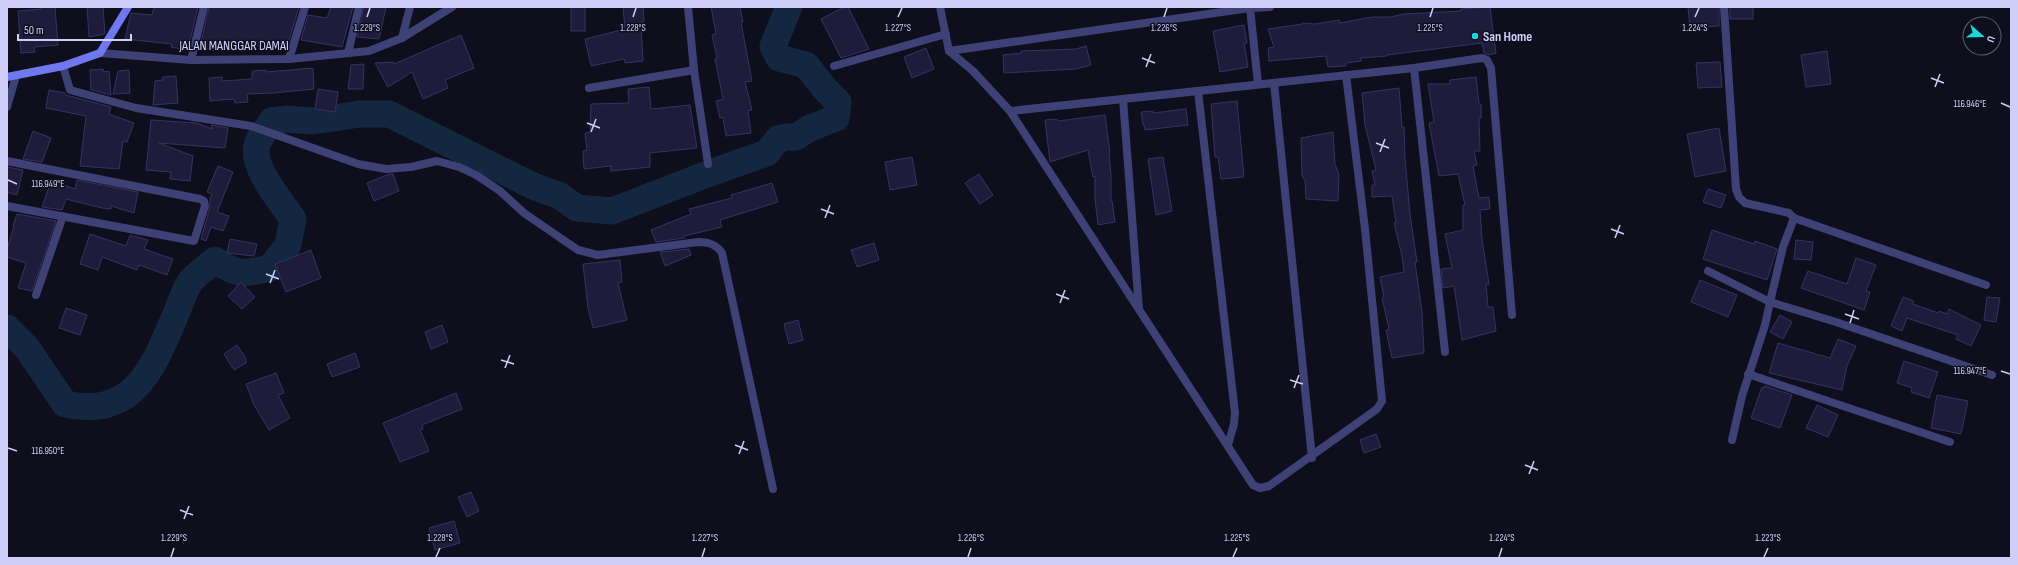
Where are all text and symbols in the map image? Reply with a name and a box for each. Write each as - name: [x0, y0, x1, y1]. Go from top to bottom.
- scale bar: [18, 16, 131, 42]
- north arrow: [1962, 16, 2002, 56]
- text: 1.229°S: [354, 22, 380, 34]
- text: 1.228°S: [620, 22, 646, 34]
- text: 1.227°S: [885, 22, 911, 34]
- text: 1.226°S: [1151, 22, 1177, 34]
- text: 1.225°S: [1417, 22, 1443, 34]
- text: 1.224°S: [1682, 22, 1708, 34]
- text: 50 m: [24, 23, 44, 38]
- place label: San Home: [1483, 28, 1532, 45]
- marker: San Home: [1470, 31, 1480, 41]
- text: U: [1984, 34, 1998, 44]
- street label: JALAN MANGGAR DAMAI: [178, 37, 289, 54]
- text: 116.946°E: [1954, 98, 1986, 110]
- text: 116.949°E: [32, 178, 64, 190]
- text: 116.947°E: [1954, 365, 1986, 377]
- text: 116.950°E: [32, 445, 64, 457]
- text: 1.229°S: [161, 532, 187, 544]
- text: 1.228°S: [427, 532, 453, 544]
- text: 1.227°S: [692, 532, 718, 544]
- text: 1.226°S: [958, 532, 984, 544]
- text: 1.225°S: [1224, 532, 1250, 544]
- text: 1.224°S: [1489, 532, 1515, 544]
- text: 1.223°S: [1755, 532, 1781, 544]

